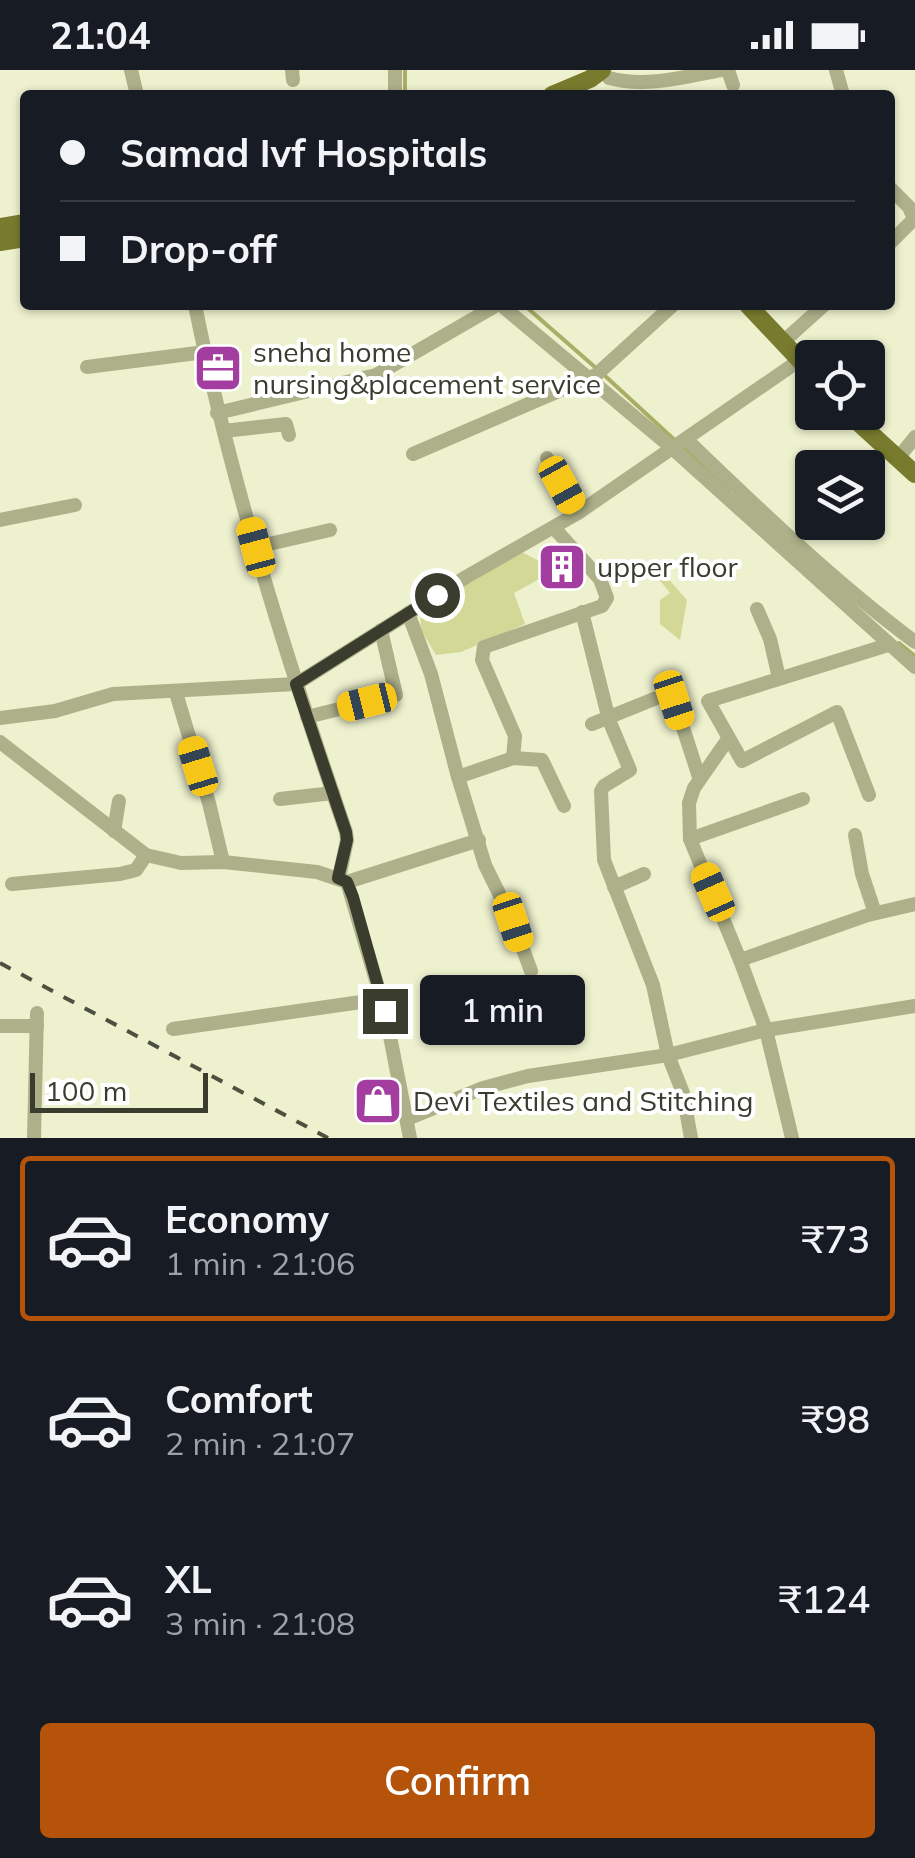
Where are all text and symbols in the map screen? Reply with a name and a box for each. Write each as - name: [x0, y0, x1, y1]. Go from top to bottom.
- text: 21:04: [50, 11, 151, 59]
- text: Samad Ivf Hospitals: [120, 129, 487, 177]
- text: Drop-off: [120, 225, 277, 273]
- place label: sneha home nursing&placement service: [253, 334, 601, 401]
- map controls: [795, 340, 885, 540]
- button: locate: [795, 340, 885, 430]
- office icon: sneha home nursing&placement service: [192, 342, 244, 394]
- button: layers: [795, 450, 885, 540]
- car: [534, 451, 590, 519]
- car: [234, 514, 278, 580]
- building icon: upper floor: [536, 541, 588, 593]
- place label: upper floor: [597, 549, 739, 584]
- route start: [415, 573, 460, 618]
- car: [650, 667, 698, 733]
- car: [334, 680, 400, 724]
- car: [175, 733, 221, 799]
- car: [687, 858, 739, 926]
- car: [489, 889, 537, 955]
- callout: 1 min: [420, 976, 585, 1046]
- route end: [363, 989, 408, 1034]
- text: 1 min: [461, 990, 544, 1030]
- scale bar: [30, 1068, 208, 1112]
- text: 100 m: [45, 1073, 127, 1108]
- shop icon: Devi Textiles and Stitching: [352, 1075, 404, 1127]
- place label: Devi Textiles and Stitching: [413, 1083, 753, 1118]
- icon: car: [45, 1194, 135, 1284]
- text: Economy: [165, 1195, 329, 1243]
- text: ₹73: [802, 1215, 870, 1263]
- text: 1 min · 21:06: [165, 1243, 355, 1283]
- icon: car: [45, 1374, 135, 1464]
- text: Comfort: [165, 1375, 313, 1423]
- text: ₹98: [802, 1395, 870, 1443]
- text: 2 min · 21:07: [165, 1423, 355, 1463]
- icon: car: [45, 1554, 135, 1644]
- text: XL: [165, 1555, 212, 1603]
- text: ₹124: [779, 1575, 870, 1623]
- text: 3 min · 21:08: [165, 1603, 355, 1643]
- button: Confirm: [40, 1723, 875, 1838]

